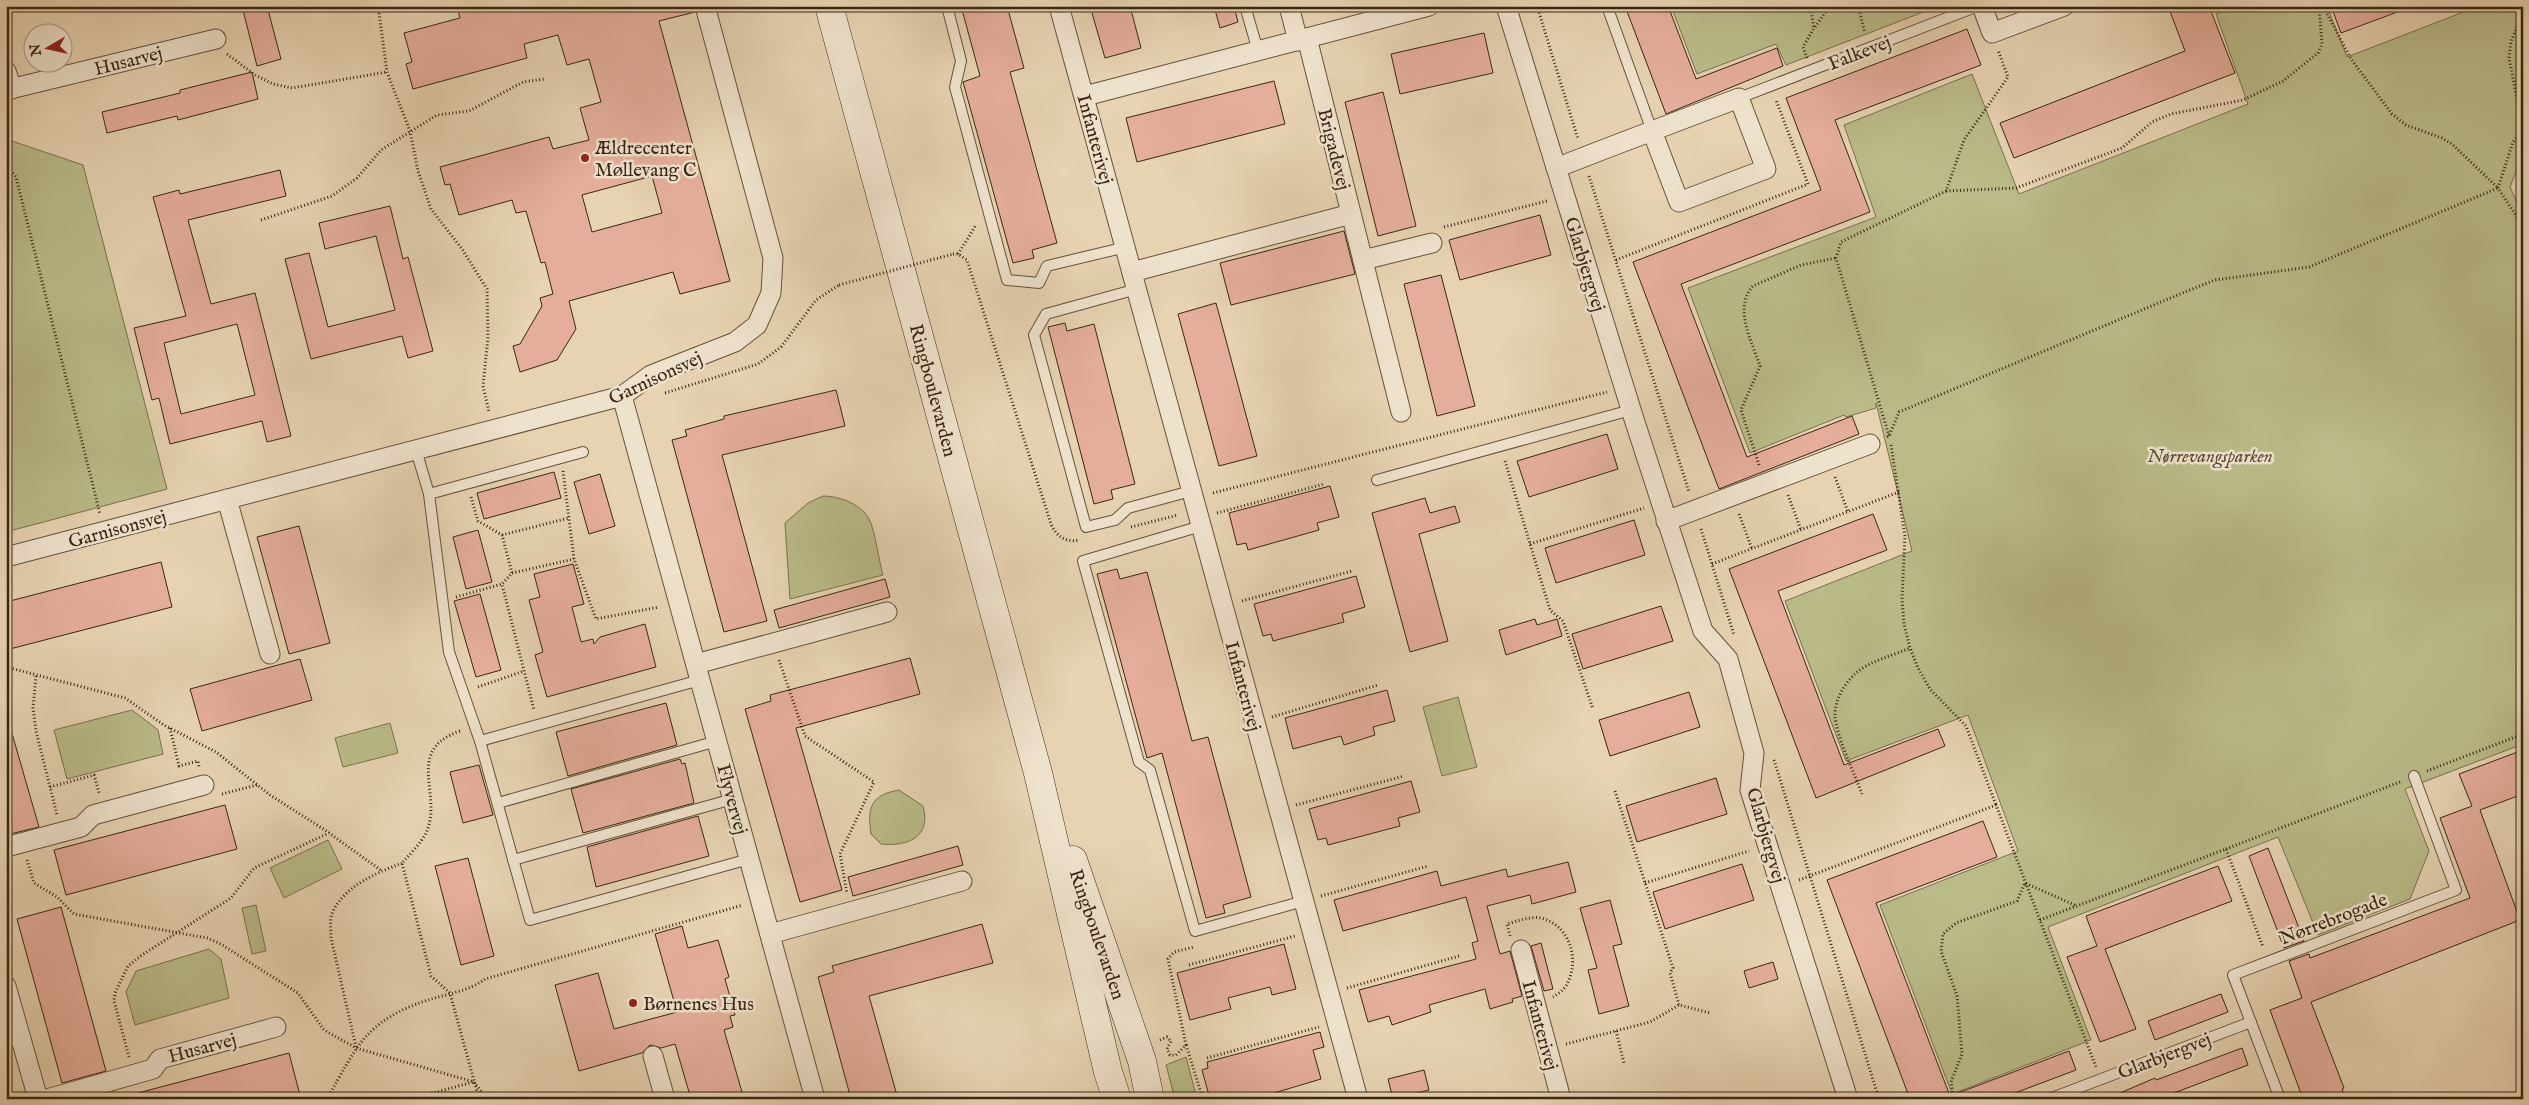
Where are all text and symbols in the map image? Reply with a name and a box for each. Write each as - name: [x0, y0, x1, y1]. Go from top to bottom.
- north arrow: [22, 22, 72, 72]
- street label: Falkevej: [1825, 31, 1895, 77]
- text: N: [26, 42, 46, 58]
- street label: Husarvej: [92, 42, 165, 82]
- street label: Infanterivej: [1071, 92, 1118, 187]
- street label: Brigadevej: [1311, 106, 1355, 193]
- place label: Ældrecenter Møllevang C: [594, 137, 697, 183]
- marker: Ældrecenter Møllevang C: [579, 152, 591, 164]
- street label: Glarbjergvej: [1558, 214, 1610, 315]
- street label: Ringboulevarden: [903, 322, 961, 460]
- street label: Garnisonsvej: [605, 347, 707, 411]
- park label: Nørrevangsparken: [2147, 445, 2273, 469]
- street label: Garnisonsvej: [66, 505, 169, 555]
- street label: Infanterivej: [1219, 639, 1266, 734]
- street label: Flyvervej: [710, 762, 752, 837]
- street label: Glarbjergvej: [1740, 785, 1790, 886]
- street label: Ringboulevarden: [1063, 866, 1130, 1003]
- street label: Nørrebrogade: [2276, 888, 2391, 951]
- street label: Infanterivej: [1516, 978, 1563, 1073]
- place label: Børnenes Hus: [643, 993, 754, 1017]
- marker: Børnenes Hus: [627, 997, 639, 1009]
- street label: Husarvej: [166, 1028, 239, 1069]
- street label: Glarbjergvej: [2115, 1028, 2215, 1086]

